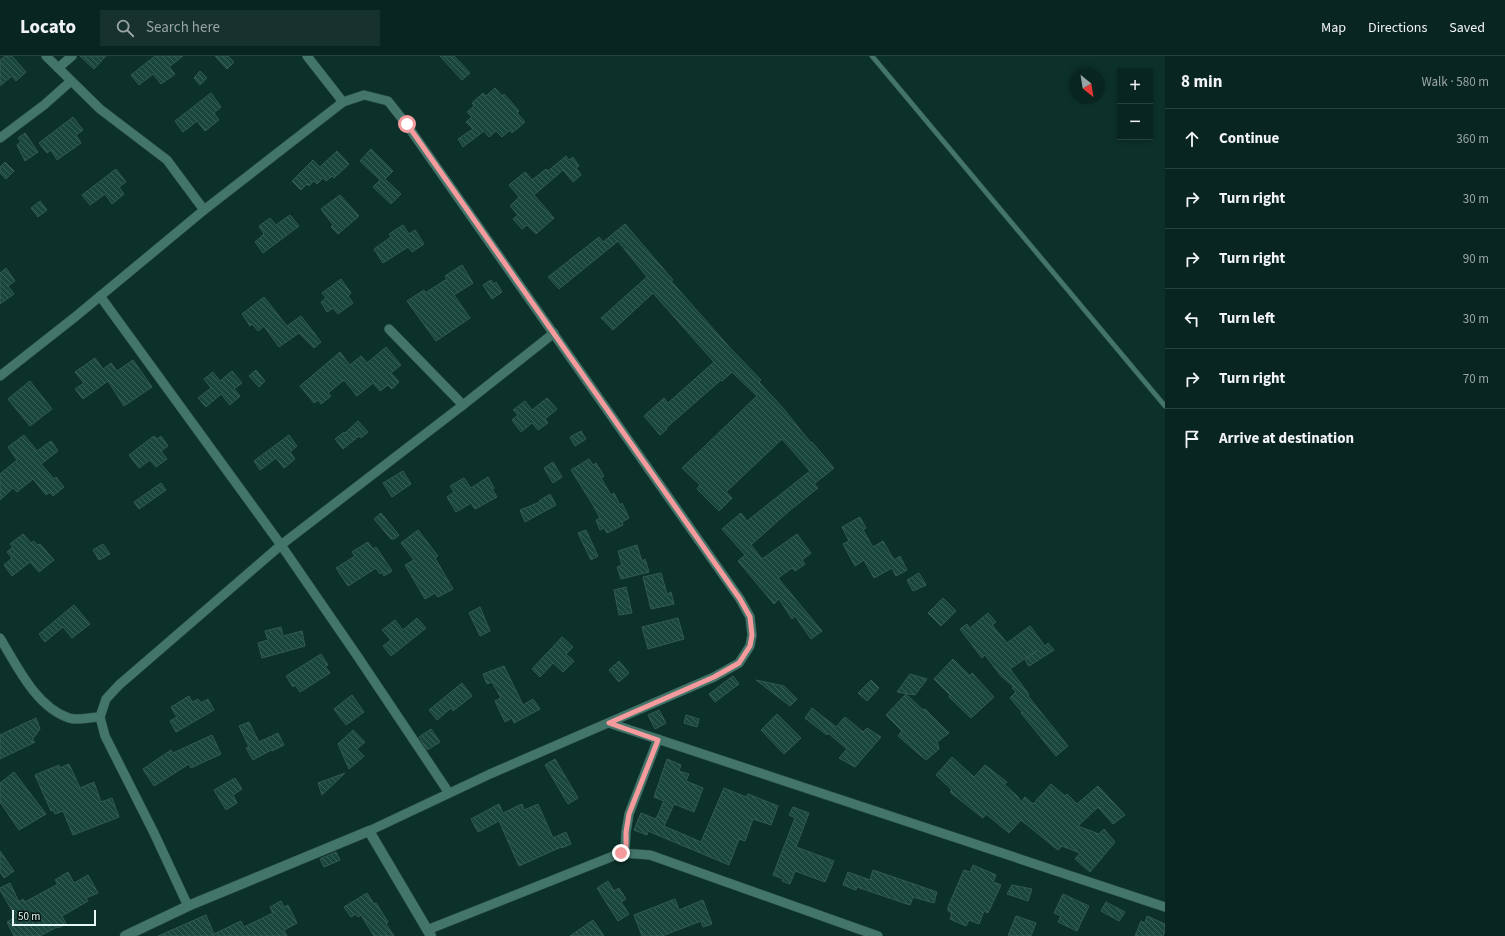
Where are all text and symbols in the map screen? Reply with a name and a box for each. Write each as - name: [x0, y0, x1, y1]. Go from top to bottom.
- search box: [100, 10, 380, 46]
- text: Locato: [20, 14, 76, 41]
- icon: search: [114, 17, 136, 39]
- text: Search here: [146, 17, 220, 38]
- text: Map: [1321, 18, 1346, 38]
- text: Directions: [1368, 18, 1427, 38]
- text: Saved: [1449, 18, 1485, 38]
- north arrow: [1069, 68, 1105, 104]
- map controls: [1117, 68, 1153, 140]
- button: +: [1117, 68, 1153, 104]
- text: 8 min: [1181, 70, 1222, 94]
- text: Walk · 580 m: [1421, 73, 1489, 91]
- button: −: [1117, 104, 1153, 140]
- route start: [398, 115, 416, 133]
- icon: ahead: [1181, 128, 1203, 150]
- text: Continue: [1219, 128, 1279, 149]
- text: 360 m: [1456, 130, 1489, 148]
- icon: right: [1181, 188, 1203, 210]
- text: Turn right: [1219, 188, 1285, 209]
- text: 30 m: [1463, 190, 1489, 208]
- icon: right: [1181, 248, 1203, 270]
- text: Turn right: [1219, 248, 1285, 269]
- text: 90 m: [1463, 250, 1489, 268]
- icon: left: [1181, 308, 1203, 330]
- text: Turn left: [1219, 308, 1275, 329]
- text: 30 m: [1463, 310, 1489, 328]
- icon: right: [1181, 368, 1203, 390]
- text: Turn right: [1219, 368, 1285, 389]
- text: 70 m: [1463, 370, 1489, 388]
- icon: arrive: [1181, 428, 1203, 450]
- text: Arrive at destination: [1219, 428, 1354, 449]
- route end: [612, 844, 630, 862]
- scale bar: [12, 908, 96, 927]
- text: 50 m: [18, 909, 40, 924]

